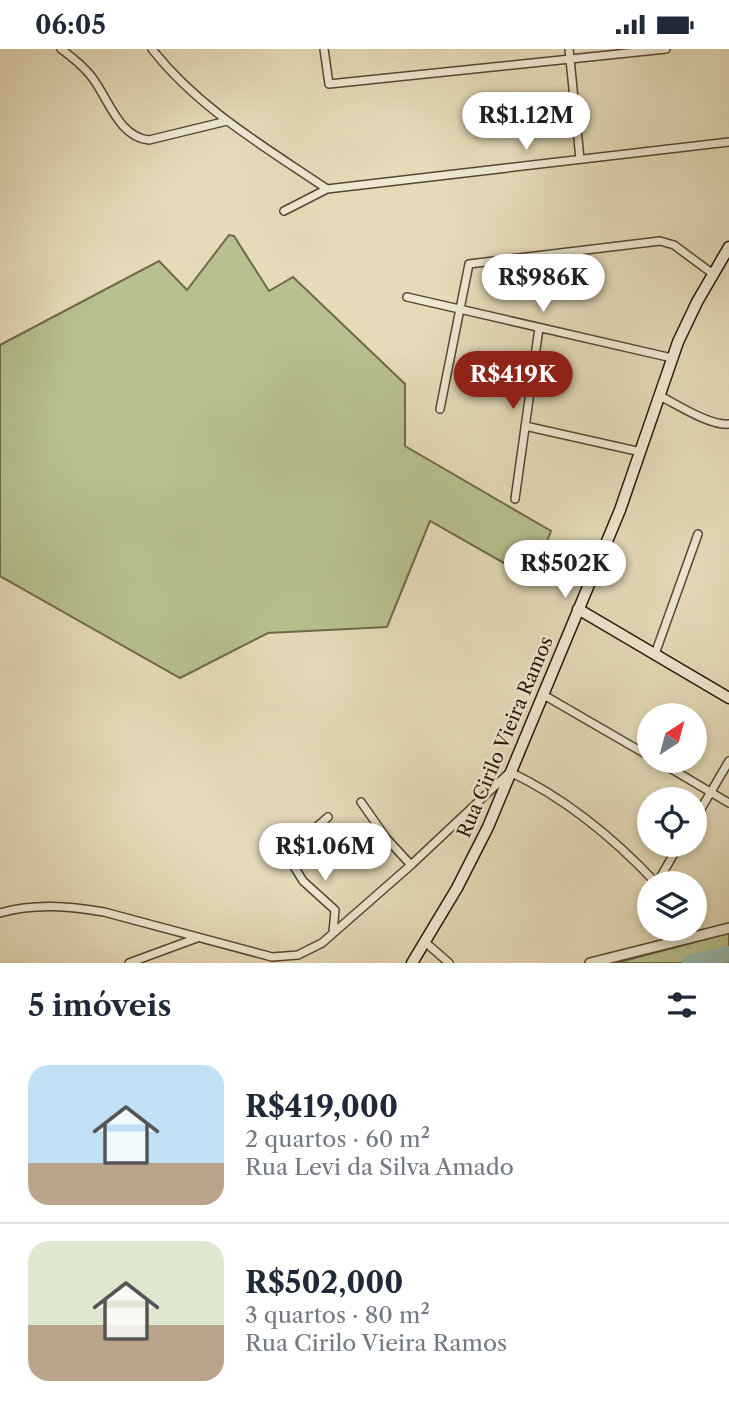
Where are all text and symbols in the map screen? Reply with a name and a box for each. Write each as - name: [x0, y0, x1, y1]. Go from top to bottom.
- text: 06:05: [35, 9, 106, 41]
- pin: R$1.12M: [461, 92, 591, 152]
- text: R$1.12M: [478, 101, 574, 129]
- pin: R$986K: [486, 254, 600, 314]
- text: R$986K: [498, 263, 588, 291]
- pin: R$419K: [456, 351, 570, 411]
- text: R$419K: [470, 360, 556, 388]
- pin: R$502K: [508, 540, 622, 600]
- text: R$502K: [520, 549, 610, 577]
- street label: Rua Cirilo Vieira Ramos: [452, 633, 558, 841]
- north arrow: [637, 703, 707, 773]
- map controls: [637, 703, 707, 941]
- button: locate: [637, 787, 707, 857]
- pin: R$1.06M: [260, 823, 390, 883]
- text: R$1.06M: [275, 832, 375, 860]
- button: layers: [637, 871, 707, 941]
- icon: filters: [663, 986, 701, 1024]
- text: 5 imóveis: [28, 987, 171, 1024]
- text: R$419,000: [245, 1088, 398, 1125]
- icon: home: [84, 1093, 168, 1177]
- text: 2 quartos · 60 m²: [245, 1125, 430, 1153]
- text: Rua Levi da Silva Amado: [245, 1153, 514, 1181]
- text: R$502,000: [245, 1264, 403, 1301]
- icon: home: [84, 1269, 168, 1353]
- text: 3 quartos · 80 m²: [245, 1301, 430, 1329]
- text: Rua Cirilo Vieira Ramos: [245, 1329, 507, 1357]

